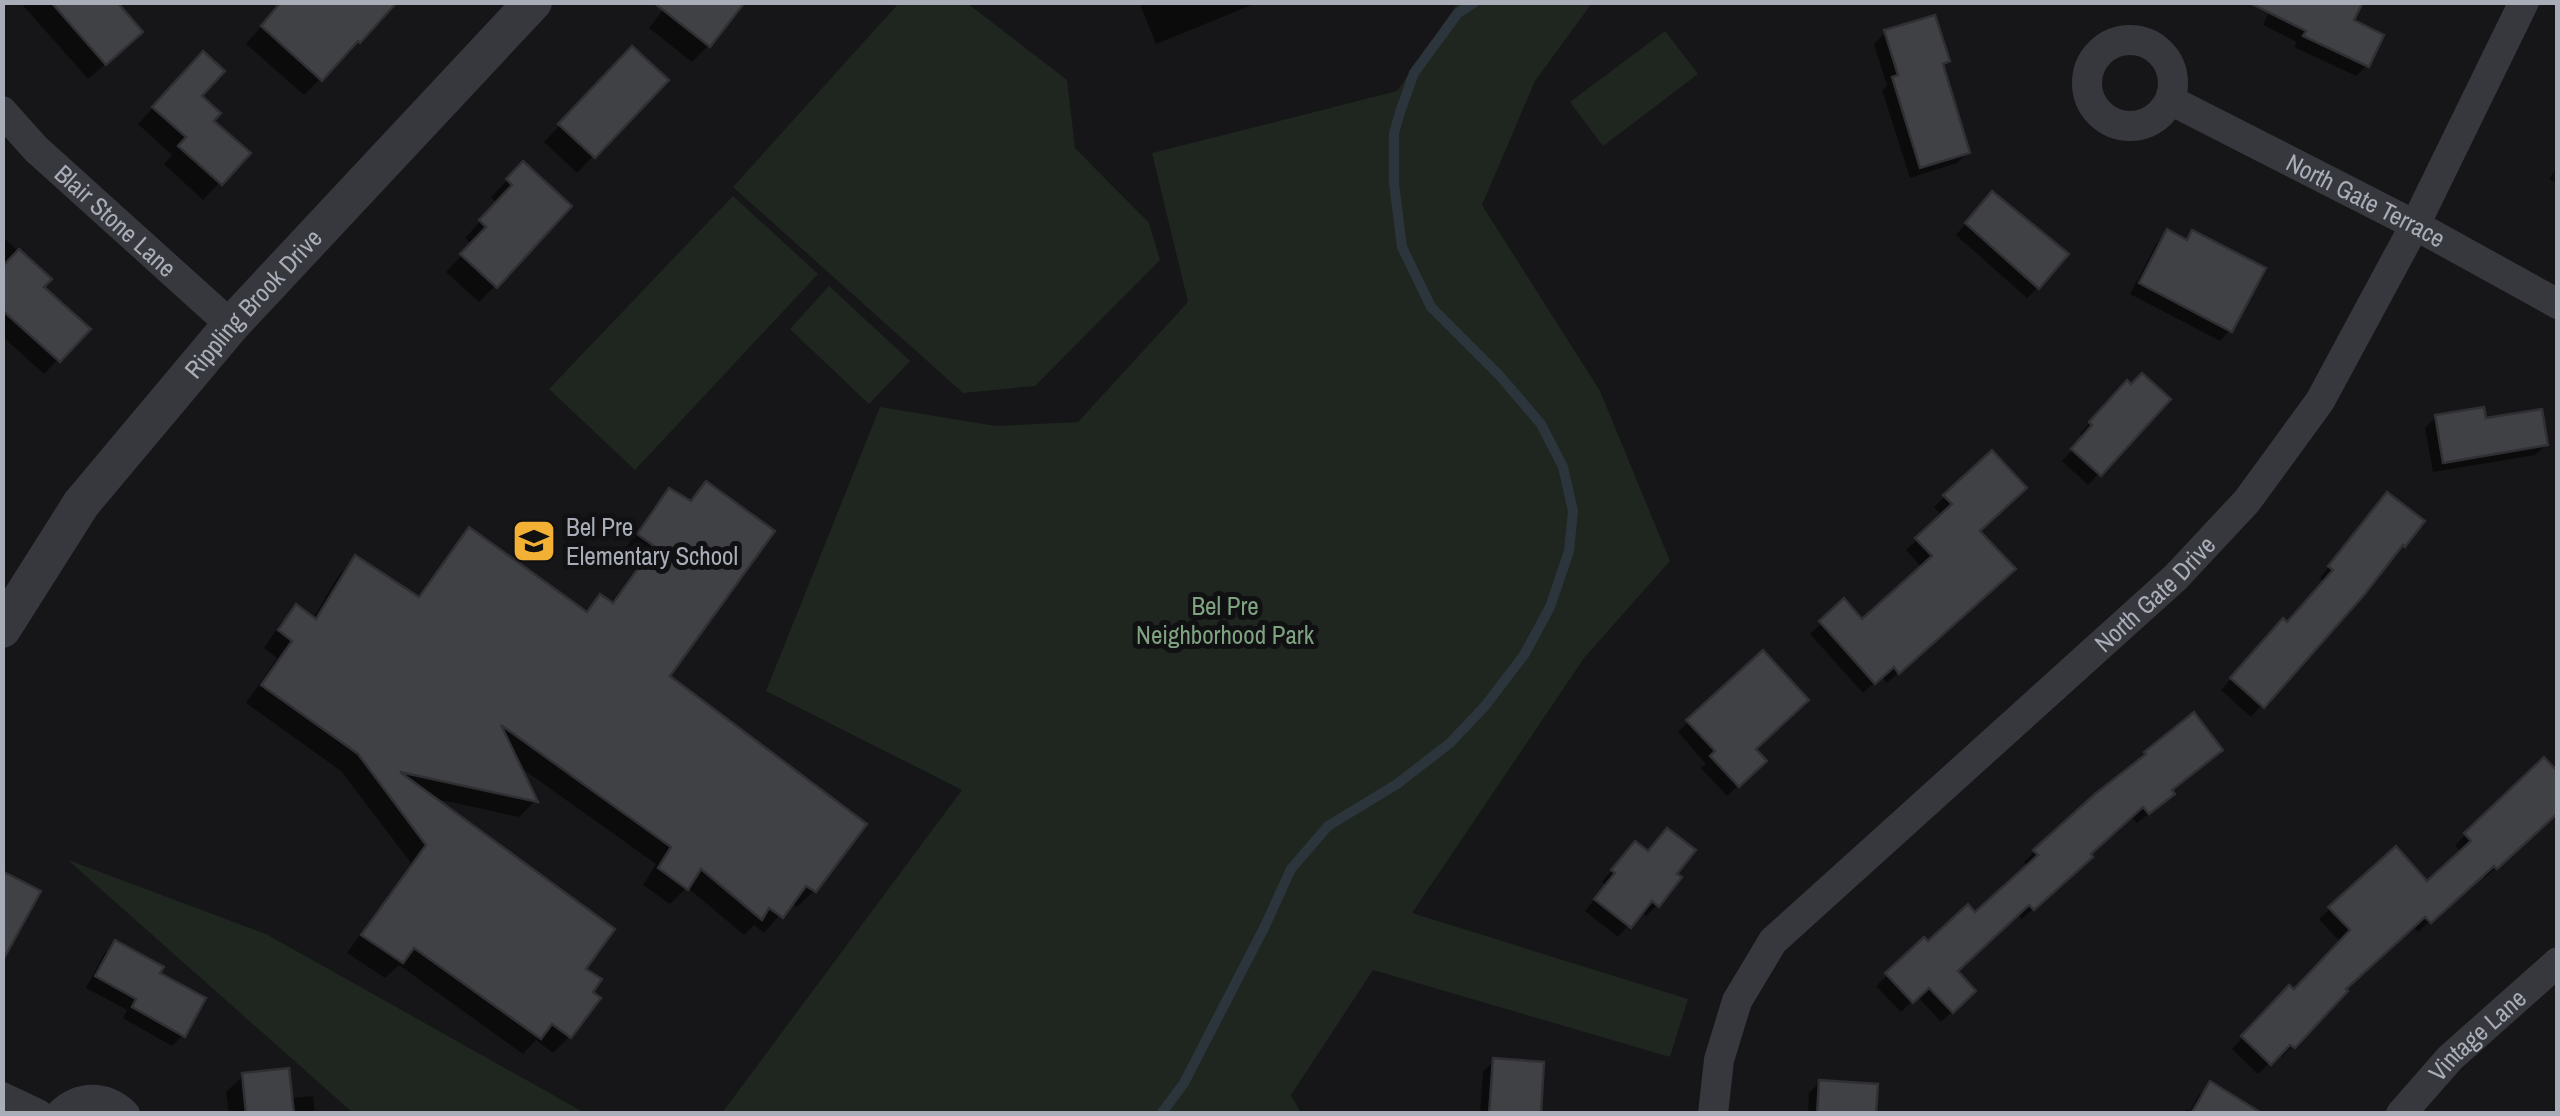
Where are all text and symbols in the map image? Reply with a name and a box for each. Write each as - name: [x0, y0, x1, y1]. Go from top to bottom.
- street label: North Gate Terrace: [2281, 145, 2451, 255]
- street label: Blair Stone Lane: [47, 157, 184, 285]
- street label: Rippling Brook Drive: [176, 221, 329, 385]
- place label: Bel Pre Elementary School: [566, 510, 738, 573]
- school or university icon: Bel Pre Elementary School: [511, 518, 557, 564]
- street label: North Gate Drive: [2087, 529, 2223, 660]
- park label: Bel Pre Neighborhood Park: [1136, 589, 1315, 652]
- street label: Vintage Lane: [2421, 981, 2533, 1088]

